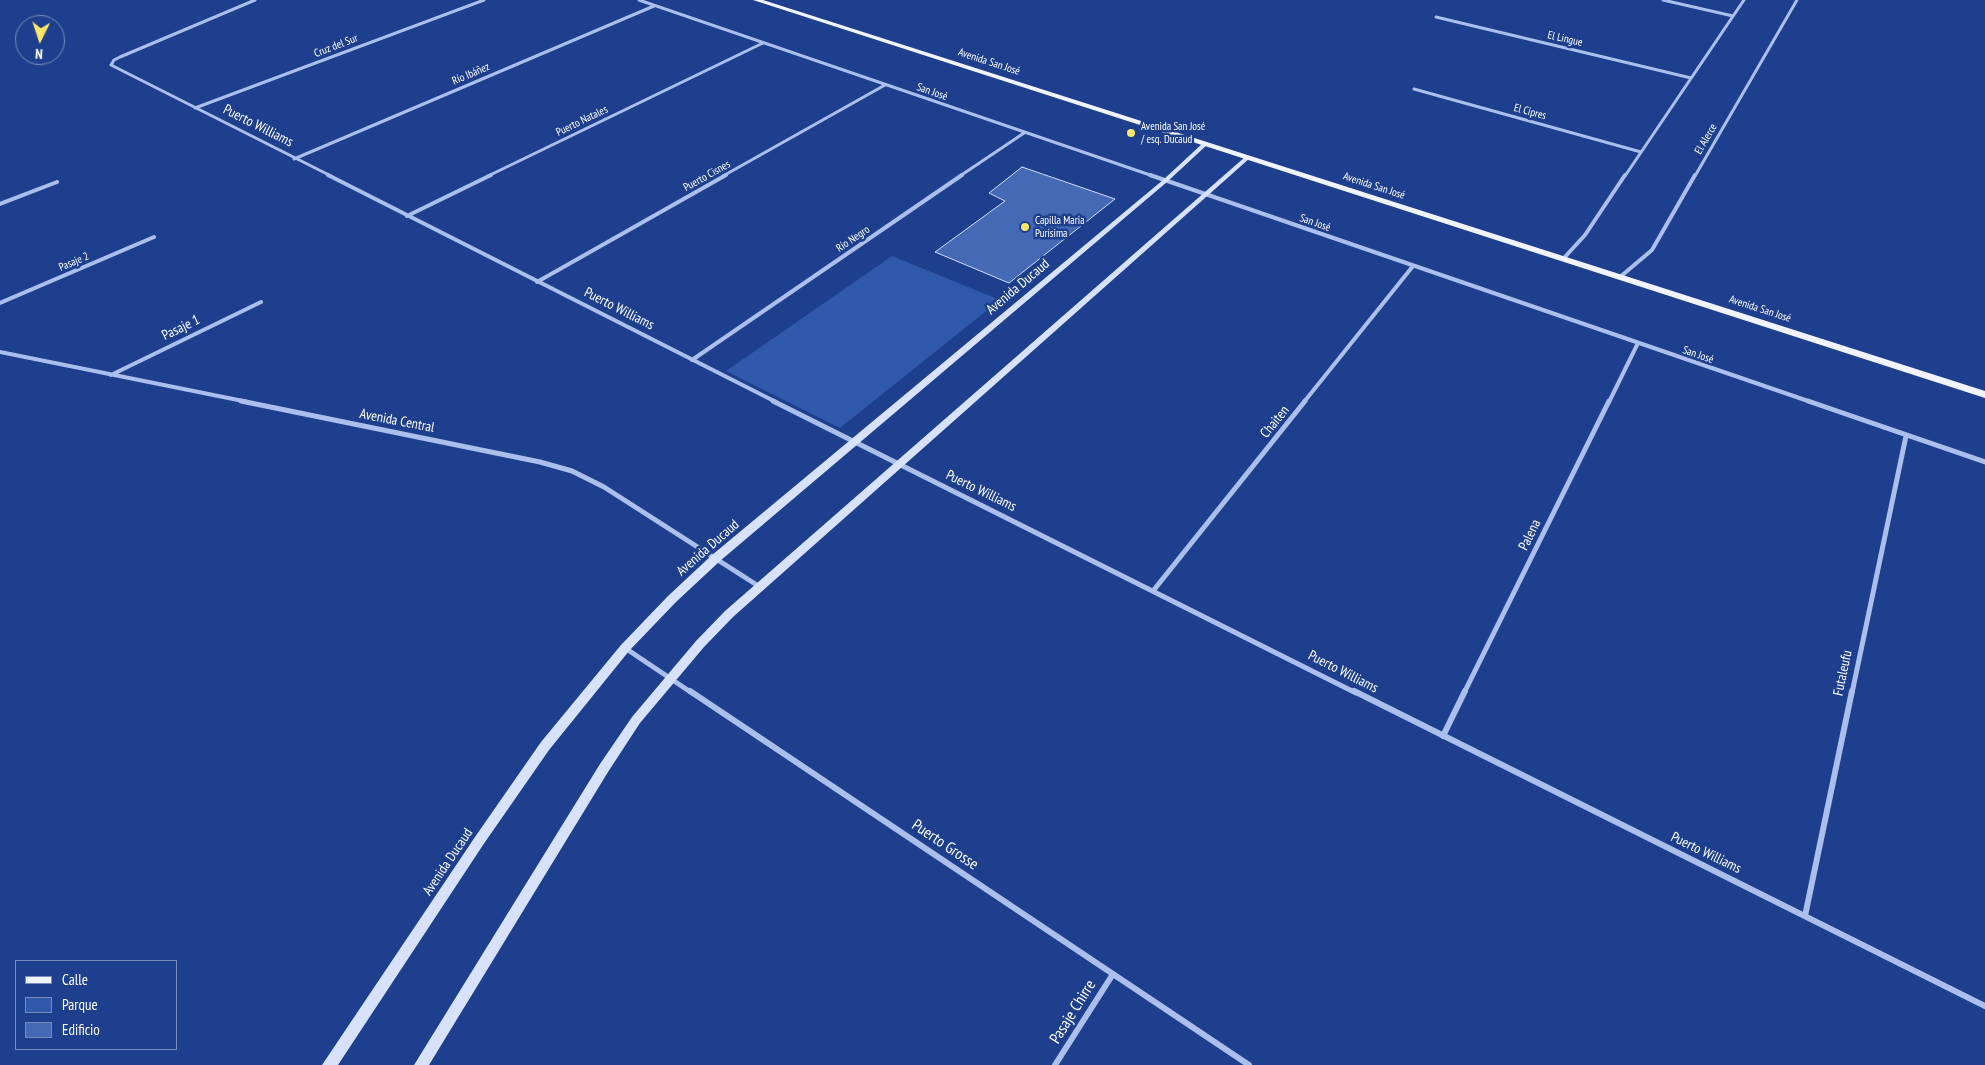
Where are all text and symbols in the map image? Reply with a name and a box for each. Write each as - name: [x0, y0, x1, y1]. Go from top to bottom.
- north arrow: [15, 15, 65, 65]
- street label: El Lingue: [1546, 29, 1584, 49]
- street label: Cruz del Sur: [312, 32, 360, 60]
- text: N: [35, 45, 43, 63]
- street label: Avenida San José: [956, 46, 1022, 78]
- street label: Río Ibáñez: [450, 60, 492, 88]
- street label: San José: [915, 81, 949, 103]
- street label: Puerto Williams: [220, 101, 296, 151]
- street label: El Cipres: [1512, 101, 1548, 123]
- street label: Puerto Natales: [554, 103, 610, 139]
- place label: Avenida San José / esq. Ducaud: [1141, 120, 1205, 146]
- street label: El Alerce: [1692, 121, 1720, 157]
- marker: Avenida San José / esq. Ducaud: [1125, 127, 1137, 139]
- street label: Puerto Cisnes: [681, 158, 733, 194]
- street label: Avenida San José: [1341, 170, 1407, 202]
- street label: San José: [1298, 212, 1332, 234]
- place label: Capilla Maria Purisima: [1035, 214, 1085, 240]
- marker: Capilla Maria Purisima: [1019, 221, 1031, 233]
- street label: Río Negro: [834, 223, 872, 255]
- street label: Pasaje 2: [57, 250, 91, 274]
- street label: Avenida Ducaud: [983, 256, 1053, 318]
- street label: Puerto Williams: [581, 284, 657, 334]
- street label: Avenida San José: [1727, 293, 1793, 325]
- street label: Pasaje 1: [159, 312, 203, 344]
- street label: San José: [1681, 344, 1715, 366]
- street label: Chaiten: [1257, 402, 1293, 442]
- street label: Avenida Central: [358, 406, 436, 436]
- street label: Puerto Williams: [943, 467, 1019, 515]
- street label: Avenida Ducaud: [673, 516, 743, 580]
- street label: Palena: [1515, 517, 1545, 553]
- street label: Puerto Williams: [1305, 647, 1381, 697]
- street label: Futaleufu: [1830, 649, 1856, 697]
- street label: Puerto Grosse: [908, 816, 982, 874]
- street label: Avenida Ducaud: [419, 825, 477, 899]
- street label: Puerto Williams: [1668, 829, 1744, 877]
- legend: [15, 960, 178, 1050]
- text: Calle: [62, 970, 88, 989]
- street label: Pasaje Chirre: [1046, 977, 1100, 1047]
- text: Parque: [62, 995, 98, 1014]
- text: Edificio: [62, 1020, 100, 1039]

